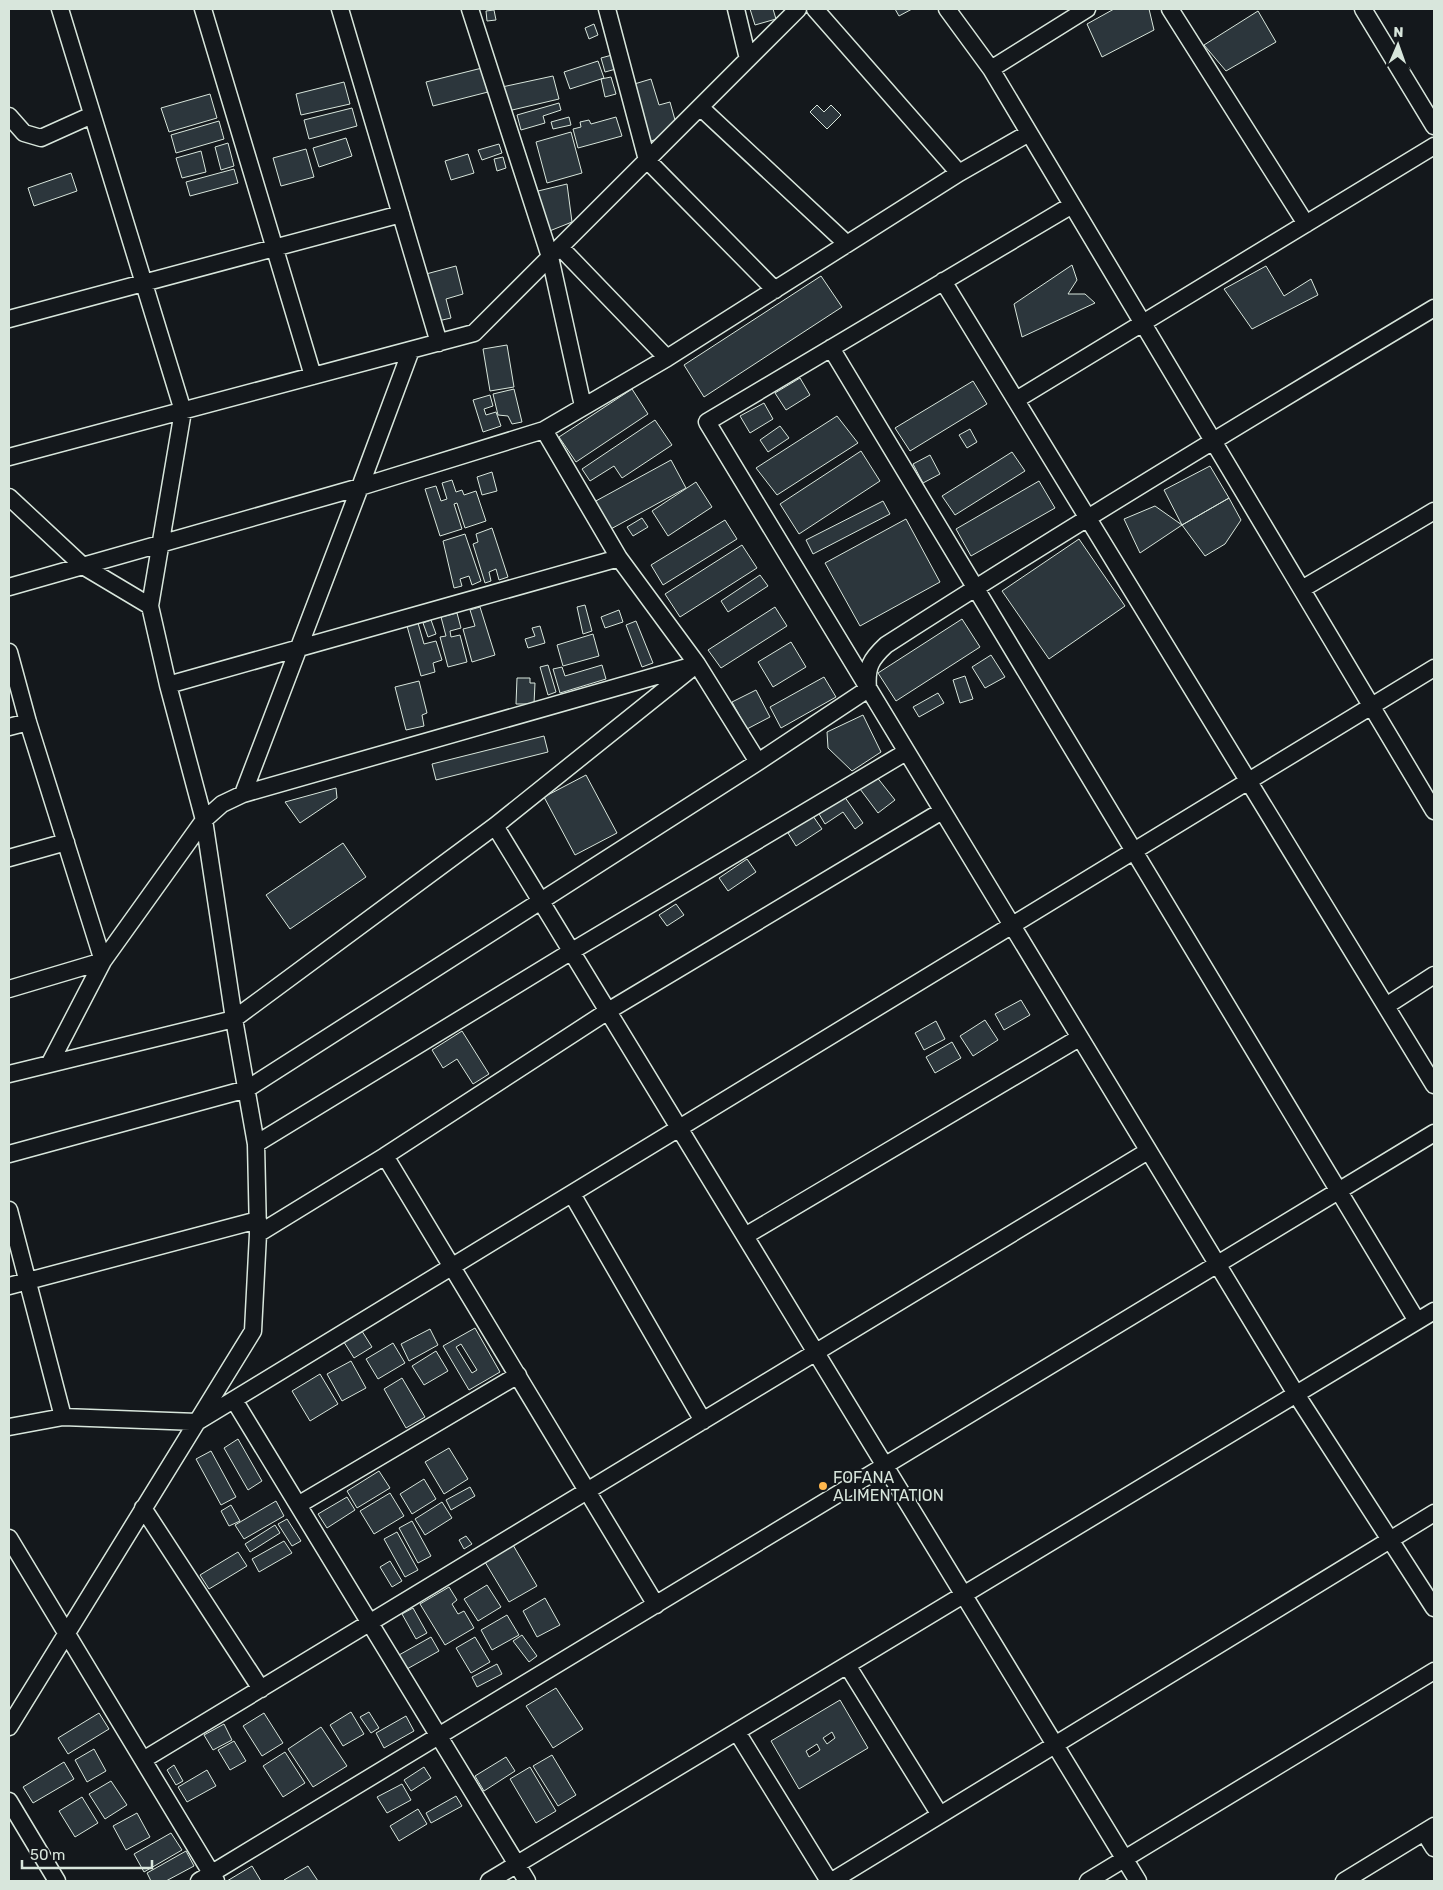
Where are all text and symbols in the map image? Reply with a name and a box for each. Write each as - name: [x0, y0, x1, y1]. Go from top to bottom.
- north arrow: [1373, 20, 1423, 70]
- text: N: [1393, 24, 1404, 41]
- place label: FOFANA ALIMENTATION: [833, 1468, 944, 1505]
- marker: FOFANA ALIMENTATION: [817, 1480, 829, 1492]
- scale bar: [22, 1838, 152, 1870]
- text: 50 m: [30, 1846, 65, 1864]

